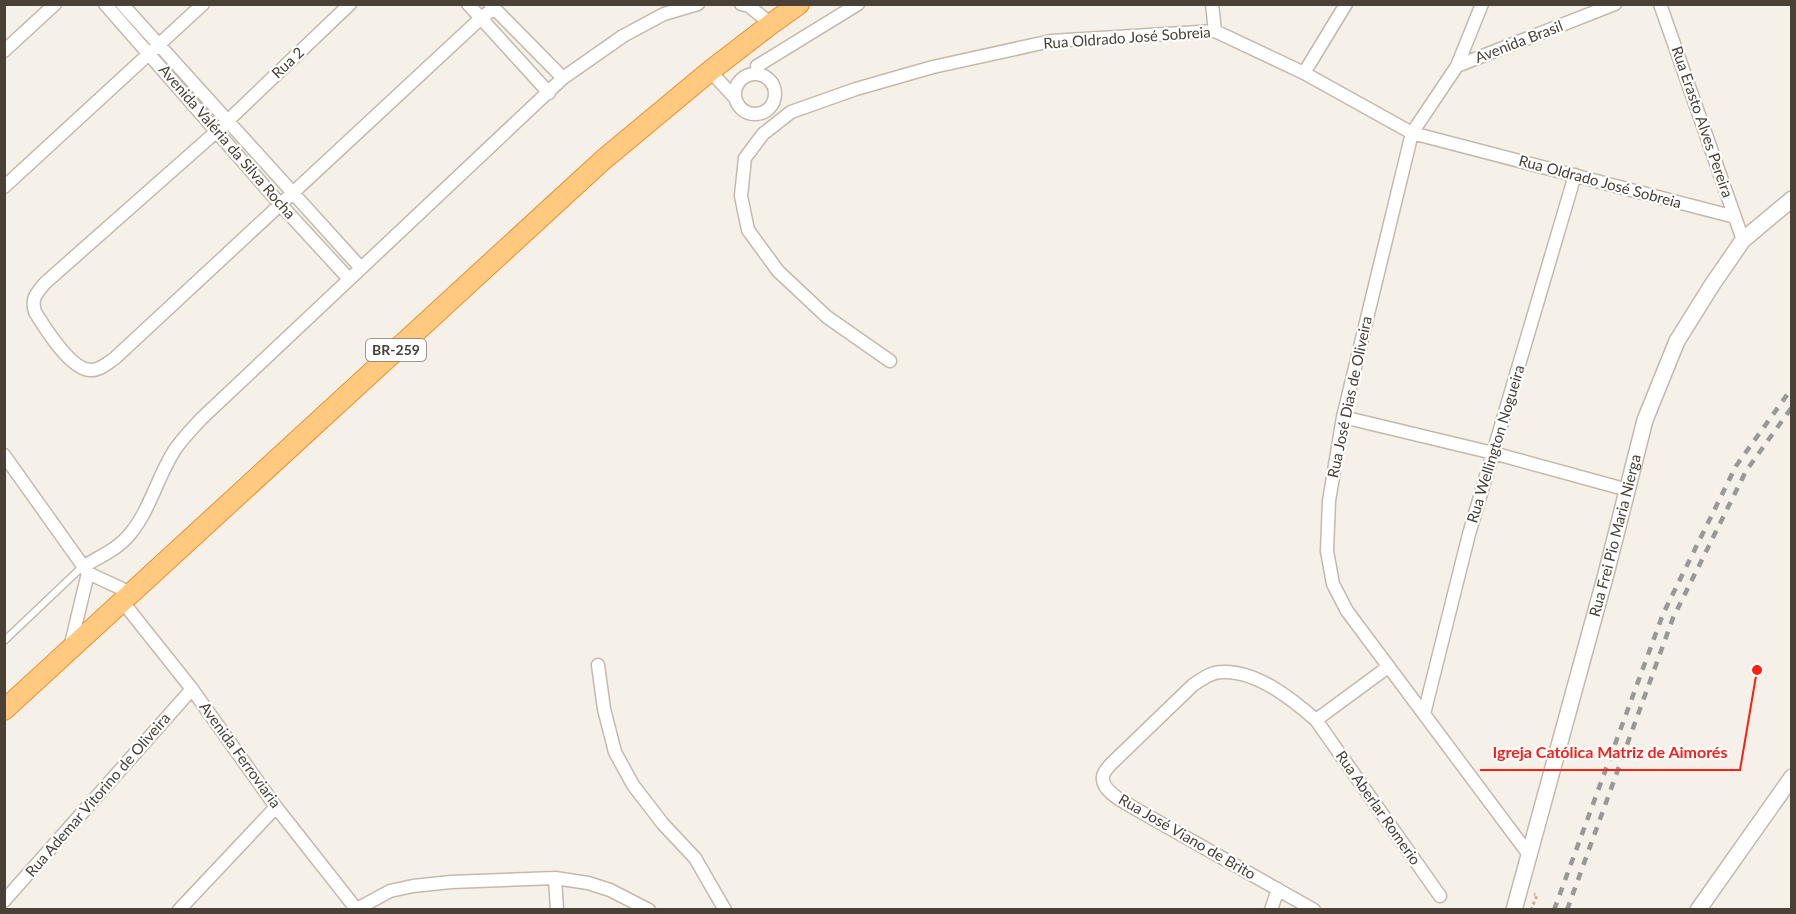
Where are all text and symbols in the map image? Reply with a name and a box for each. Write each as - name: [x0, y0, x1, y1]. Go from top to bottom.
- street label: Avenida Brasil: [1472, 16, 1565, 66]
- street label: Rua Oldrado José Sobreia: [1043, 22, 1211, 52]
- street label: Rua 2: [267, 43, 307, 82]
- street label: Rua Erasto Alves Pereira: [1669, 44, 1737, 200]
- street label: Avenida Valéria da Silva Rocha: [156, 60, 300, 222]
- street label: Rua Oldrado José Sobreia: [1517, 151, 1684, 211]
- street label: Rua José Dias de Oliveira: [1323, 314, 1375, 479]
- road number: BR-259: [366, 339, 426, 361]
- street label: Rua Wellington Nogueira: [1462, 363, 1528, 525]
- street label: Rua Frei Pio Maria Nierga: [1585, 452, 1644, 618]
- street label: Avenida Ferroviaria: [196, 698, 285, 811]
- street label: Rua Ademar Vitorino de Oliveira: [21, 709, 173, 880]
- callout: Igreja Católica Matriz de Aimorés: [1480, 736, 1740, 770]
- text: Igreja Católica Matriz de Aimorés: [1493, 742, 1727, 761]
- street label: Rua Aberlar Romerio: [1333, 747, 1425, 868]
- street label: Rua José Viano de Brito: [1116, 790, 1259, 883]

